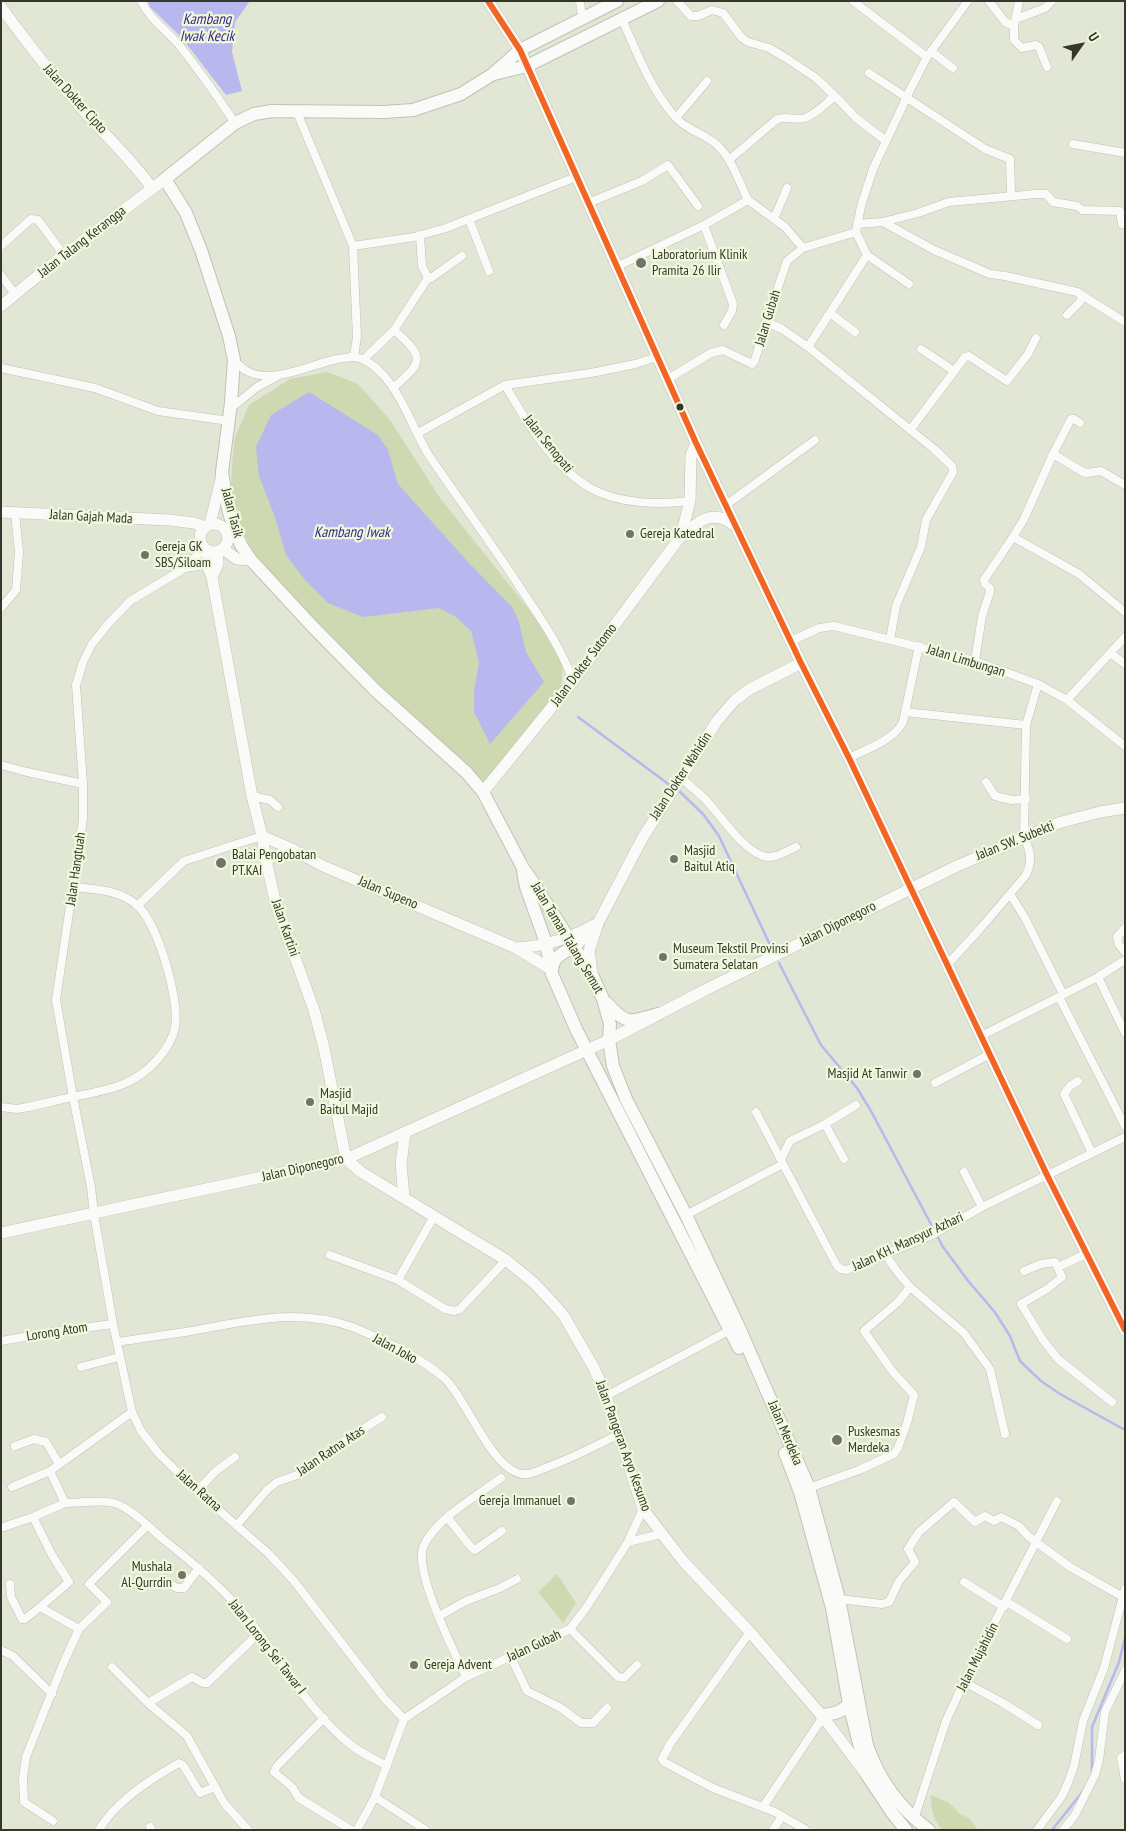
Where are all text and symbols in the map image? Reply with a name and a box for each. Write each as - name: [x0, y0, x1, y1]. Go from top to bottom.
- water label: Kambang Iwak Kecik: [180, 11, 234, 46]
- north arrow: [1056, 20, 1106, 70]
- text: U: [1084, 29, 1103, 45]
- street label: Jalan Dokter Cipto: [40, 61, 110, 137]
- street label: Jalan Talang Kerangga: [35, 202, 129, 282]
- place label: Laboratorium Klinik Pramita 26 Ilir: [652, 247, 747, 280]
- marker: Laboratorium Klinik Pramita 26 Ilir: [634, 256, 648, 270]
- street label: Jalan Gubah: [752, 288, 784, 348]
- unlabelled marker: [675, 402, 685, 412]
- street label: Jalan Senopati: [520, 412, 576, 476]
- street label: Jalan Tasik: [217, 486, 247, 540]
- street label: Jalan Gajah Mada: [49, 506, 133, 528]
- water label: Kambang Iwak: [314, 524, 390, 542]
- place label: Gereja Katedral: [640, 526, 714, 542]
- marker: Gereja Katedral: [624, 528, 636, 540]
- place label: Gereja GK SBS/Siloam: [155, 539, 211, 572]
- marker: Gereja GK SBS/Siloam: [139, 549, 151, 561]
- street label: Jalan Dokter Sutomo: [547, 620, 621, 710]
- street label: Jalan Limbungan: [925, 641, 1007, 681]
- street label: Jalan Dokter Wahidin: [646, 729, 716, 823]
- street label: Jalan SW. Subekti: [973, 818, 1057, 864]
- street label: Jalan Hangtuah: [63, 831, 89, 907]
- place label: Masjid Baitul Atiq: [684, 843, 735, 876]
- place label: Balai Pengobatan PT.KAI: [232, 847, 316, 880]
- marker: Masjid Baitul Atiq: [668, 853, 680, 865]
- marker: Balai Pengobatan PT.KAI: [214, 856, 228, 870]
- street label: Jalan Supeno: [356, 873, 420, 913]
- street label: Jalan Taman Talang Semut: [527, 879, 607, 997]
- street label: Jalan Kartini: [267, 897, 303, 959]
- street label: Jalan Diponegoro: [797, 898, 879, 950]
- place label: Museum Tekstil Provinsi Sumatera Selatan: [673, 941, 789, 974]
- marker: Museum Tekstil Provinsi Sumatera Selatan: [657, 951, 669, 963]
- place label: Masjid At Tanwir: [827, 1066, 907, 1082]
- marker: Masjid At Tanwir: [911, 1068, 923, 1080]
- place label: Masjid Baitul Majid: [320, 1086, 378, 1118]
- marker: Masjid Baitul Majid: [304, 1096, 316, 1108]
- street label: Jalan Diponegoro: [261, 1150, 345, 1186]
- street label: Jalan KH. Mansyur Azhari: [850, 1209, 966, 1275]
- street label: Lorong Atom: [25, 1319, 89, 1345]
- street label: Jalan Joko: [370, 1330, 420, 1368]
- street label: Jalan Pangeran Aryo Kesumo: [592, 1378, 654, 1514]
- street label: Jalan Merdeka: [764, 1398, 806, 1468]
- street label: Jalan Ratna Atas: [294, 1422, 368, 1480]
- place label: Puskesmas Merdeka: [848, 1424, 900, 1456]
- marker: Puskesmas Merdeka: [830, 1433, 844, 1447]
- street label: Jalan Ratna: [173, 1466, 225, 1516]
- place label: Gereja Immanuel: [479, 1493, 561, 1509]
- marker: Gereja Immanuel: [565, 1495, 577, 1507]
- place label: Mushala Al-Qurrdin: [121, 1559, 172, 1591]
- marker: Mushala Al-Qurrdin: [176, 1569, 188, 1581]
- street label: Jalan Lorong Sei Tawar I: [225, 1596, 309, 1698]
- street label: Jalan Mujahidin: [953, 1620, 1003, 1694]
- street label: Jalan Gubah: [504, 1626, 564, 1666]
- place label: Gereja Advent: [424, 1657, 492, 1673]
- marker: Gereja Advent: [408, 1659, 420, 1671]

